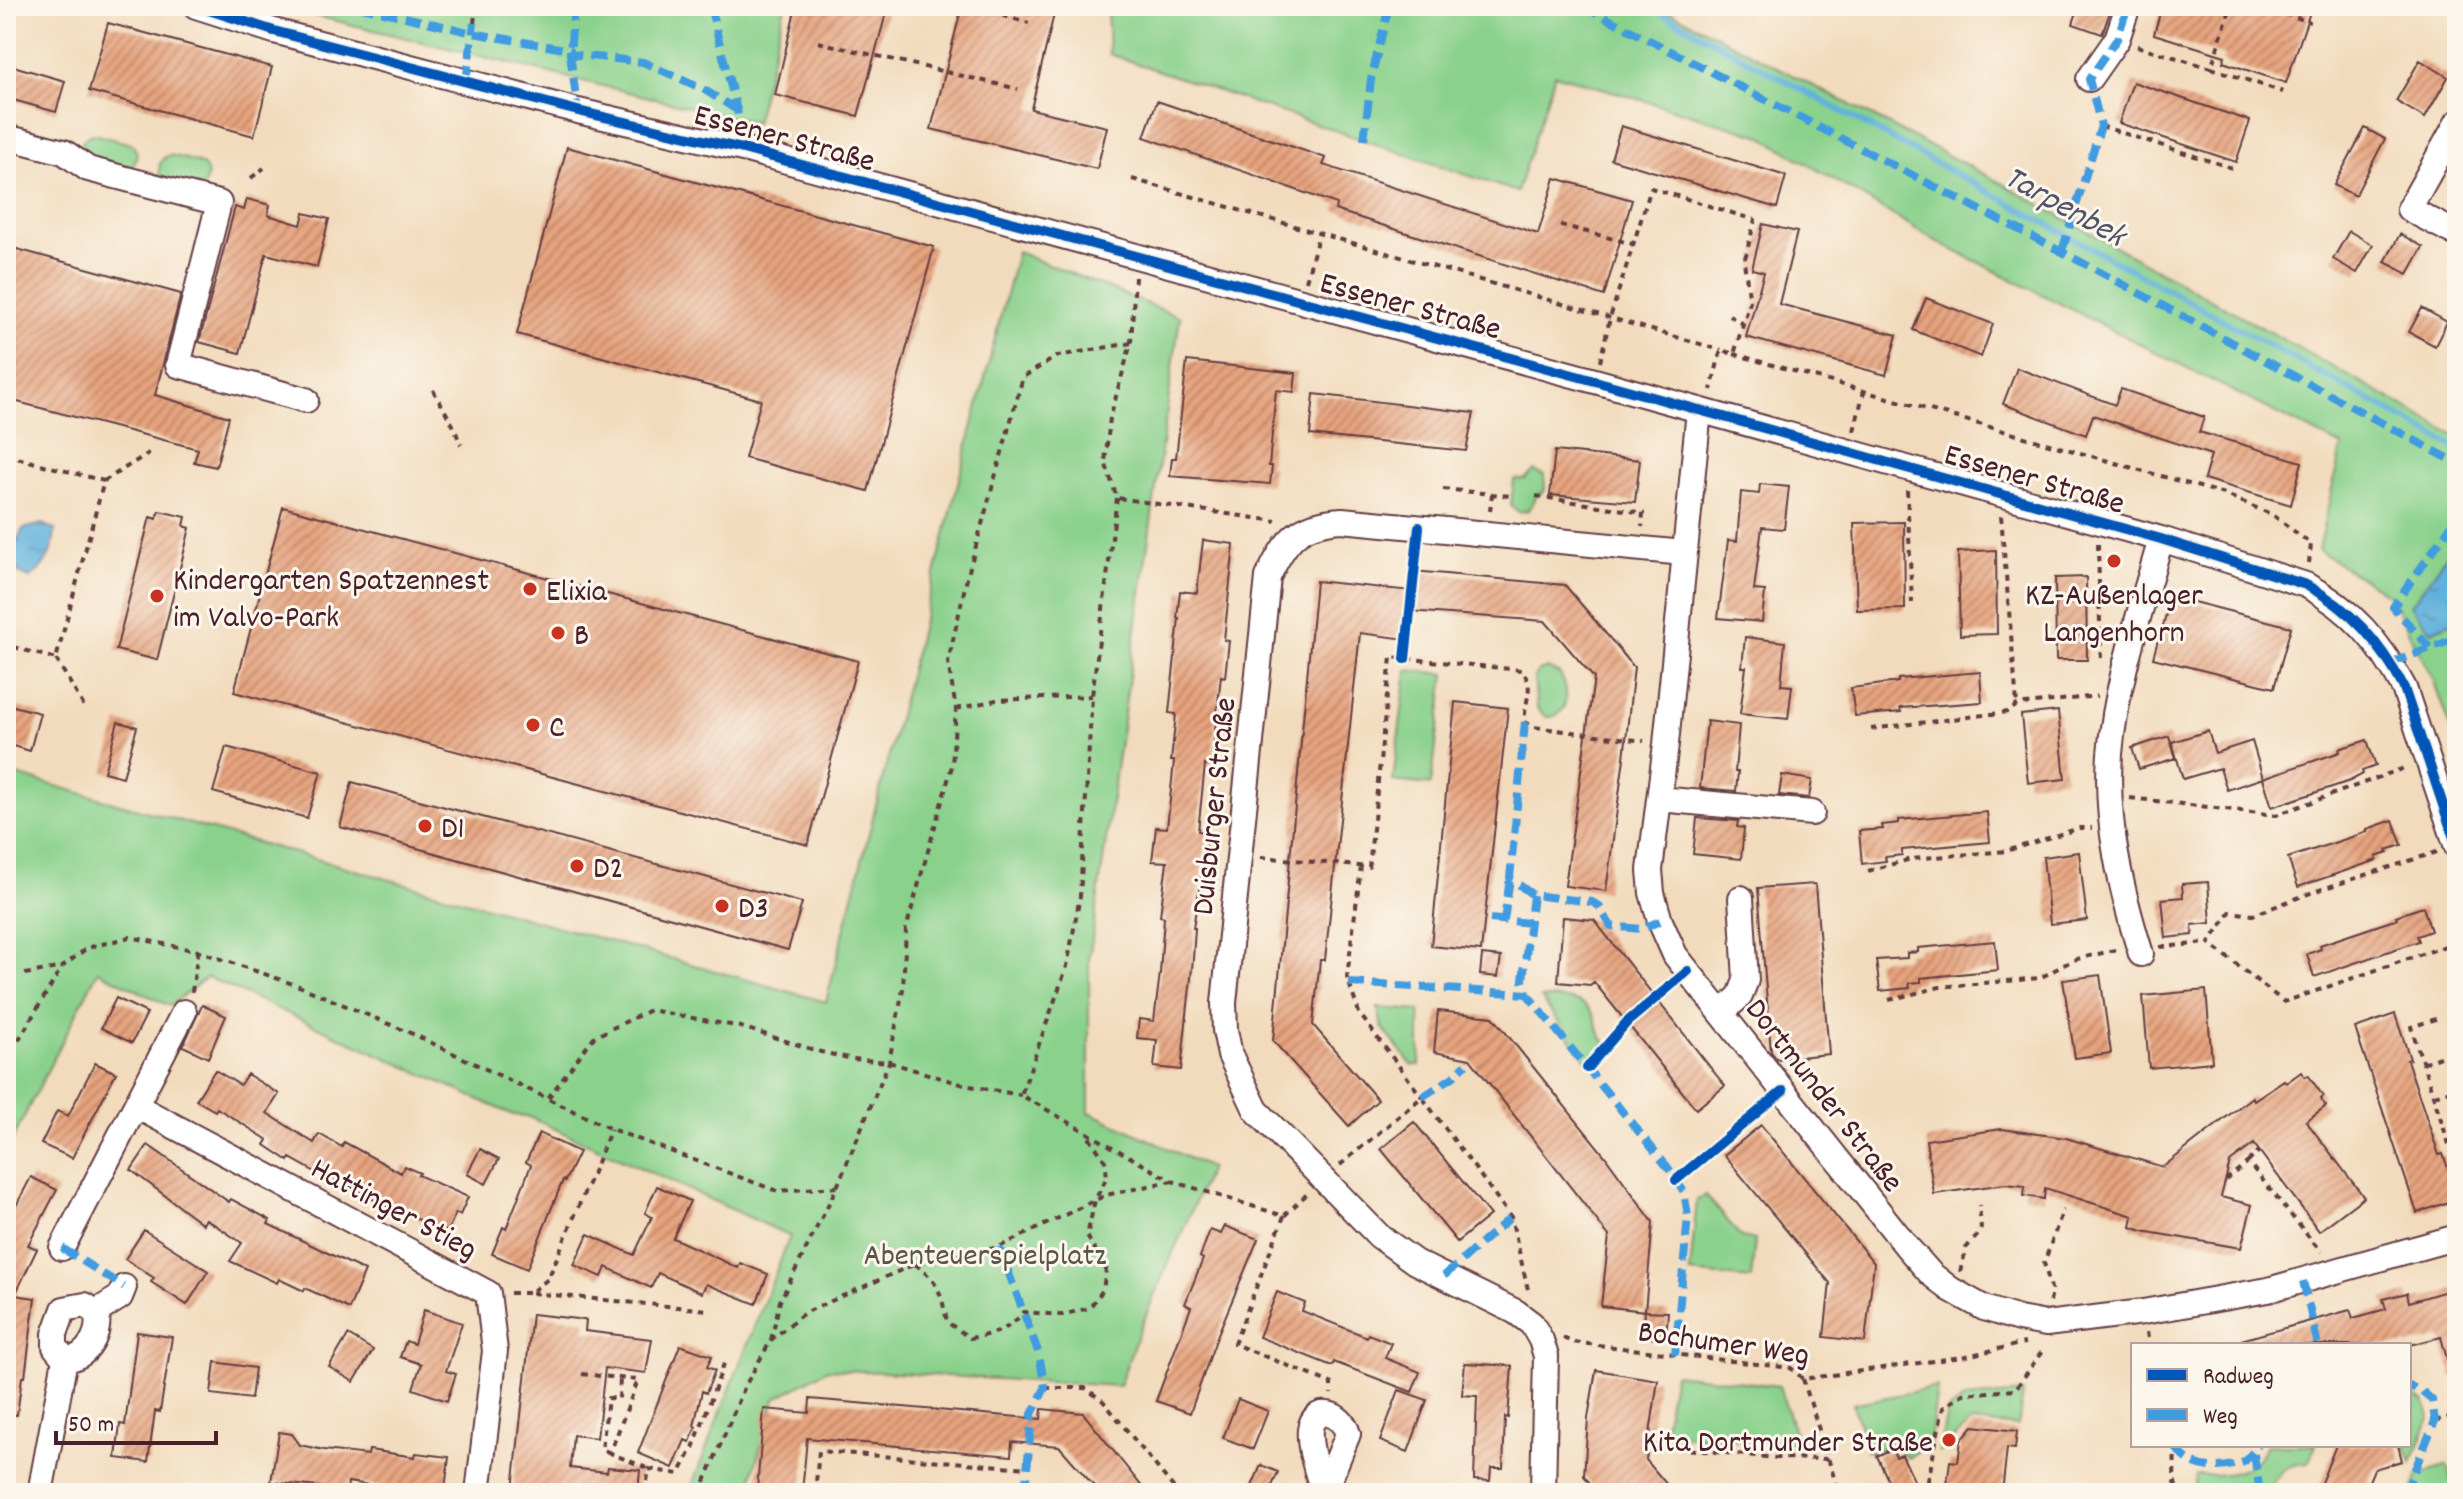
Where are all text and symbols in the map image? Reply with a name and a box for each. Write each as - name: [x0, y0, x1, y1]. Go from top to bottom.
- street label: Essener Straße: [688, 95, 879, 187]
- water label: Tarpenbek: [1994, 155, 2136, 264]
- street label: Essener Straße: [1314, 263, 1505, 355]
- street label: Essener Straße: [1938, 434, 2129, 530]
- marker: KZ-Außenlager Langenhorn: [2105, 552, 2123, 570]
- place label: Kindergarten Spatzennest im Valvo-Park: [173, 560, 489, 643]
- place label: Elixia: [546, 571, 608, 617]
- place label: KZ-Außenlager Langenhorn: [2025, 575, 2203, 658]
- marker: Elixia: [521, 580, 539, 598]
- marker: Kindergarten Spatzennest im Valvo-Park: [148, 587, 166, 605]
- place label: B: [574, 615, 589, 661]
- marker: B: [549, 624, 567, 642]
- street label: Duisburger Straße: [1183, 695, 1251, 918]
- place label: C: [549, 707, 565, 753]
- marker: C: [524, 716, 542, 734]
- place label: D1: [441, 808, 465, 854]
- marker: D1: [416, 817, 434, 835]
- place label: D2: [593, 848, 624, 894]
- marker: D2: [568, 857, 586, 875]
- place label: D3: [738, 888, 769, 934]
- marker: D3: [713, 897, 731, 915]
- street label: Dortmunder Straße: [1731, 990, 1913, 1204]
- street label: Hattinger Stieg: [301, 1148, 484, 1275]
- park label: Abenteuerspielplatz: [864, 1235, 1106, 1281]
- street label: Bochumer Weg: [1635, 1311, 1812, 1381]
- legend: [2131, 1343, 2411, 1447]
- text: Radweg: [2203, 1361, 2274, 1395]
- scale bar: [56, 1395, 216, 1445]
- text: Weg: [2203, 1401, 2238, 1435]
- text: 50 m: [68, 1409, 114, 1443]
- place label: Kita Dortmunder Straße: [1643, 1422, 1933, 1468]
- marker: Kita Dortmunder Straße: [1940, 1431, 1958, 1449]

